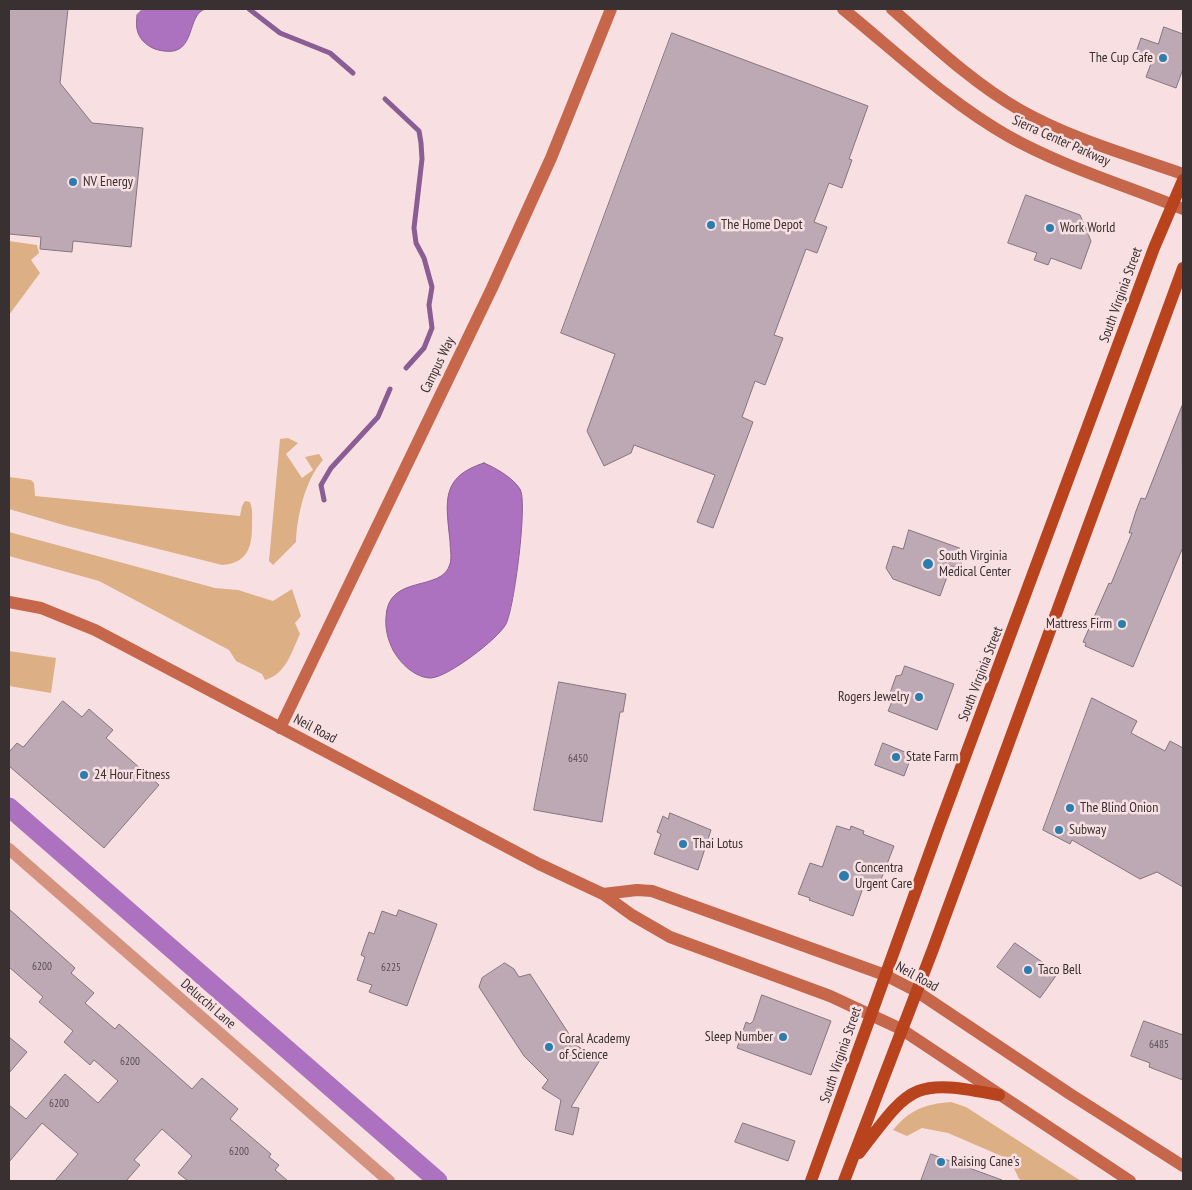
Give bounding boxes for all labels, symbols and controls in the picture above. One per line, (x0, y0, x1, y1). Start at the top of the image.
place label: The Cup Cafe (1089, 50, 1153, 66)
marker: The Cup Cafe (1157, 52, 1169, 64)
street label: Sierra Center Parkway (1010, 112, 1112, 170)
place label: NV Energy (83, 174, 133, 190)
marker: NV Energy (67, 176, 79, 188)
place label: The Home Depot (721, 217, 803, 233)
marker: The Home Depot (705, 219, 717, 231)
place label: Work World (1060, 220, 1115, 236)
marker: Work World (1044, 222, 1056, 234)
street label: South Virginia Street (1096, 245, 1146, 345)
street label: Campus Way (417, 334, 459, 396)
place label: South Virginia Medical Center (939, 548, 1011, 580)
marker: South Virginia Medical Center (921, 557, 935, 571)
place label: Mattress Firm (1046, 616, 1112, 632)
marker: Mattress Firm (1116, 618, 1128, 630)
street label: South Virginia Street (955, 624, 1007, 724)
place label: Rogers Jewelry (838, 689, 909, 705)
marker: Rogers Jewelry (913, 691, 925, 703)
street label: Neil Road (291, 711, 339, 747)
place label: State Farm (906, 749, 958, 765)
marker: State Farm (890, 751, 902, 763)
house number: 6450 (568, 752, 588, 766)
place label: 24 Hour Fitness (94, 767, 170, 783)
marker: 24 Hour Fitness (78, 769, 90, 781)
place label: The Blind Onion (1080, 800, 1158, 816)
marker: The Blind Onion (1064, 802, 1076, 814)
place label: Subway (1069, 822, 1106, 838)
marker: Subway (1053, 824, 1065, 836)
place label: Thai Lotus (693, 836, 743, 852)
marker: Thai Lotus (677, 838, 689, 850)
place label: Concentra Urgent Care (855, 860, 912, 892)
marker: Concentra Urgent Care (837, 869, 851, 883)
street label: Neil Road (893, 958, 941, 996)
house number: 6200 (32, 960, 52, 974)
house number: 6225 (381, 961, 401, 975)
place label: Taco Bell (1038, 962, 1081, 978)
marker: Taco Bell (1022, 964, 1034, 976)
street label: Delucchi Lane (177, 976, 239, 1032)
street label: South Virginia Street (817, 1005, 865, 1105)
place label: Sleep Number (705, 1029, 773, 1045)
place label: Coral Academy of Science (559, 1031, 630, 1064)
marker: Sleep Number (777, 1031, 789, 1043)
house number: 6485 (1149, 1038, 1169, 1052)
marker: Coral Academy of Science (543, 1041, 555, 1053)
house number: 6200 (120, 1055, 140, 1069)
house number: 6200 (49, 1097, 69, 1111)
house number: 6200 (229, 1145, 249, 1159)
place label: Raising Cane's (951, 1154, 1019, 1170)
marker: Raising Cane's (935, 1156, 947, 1168)

